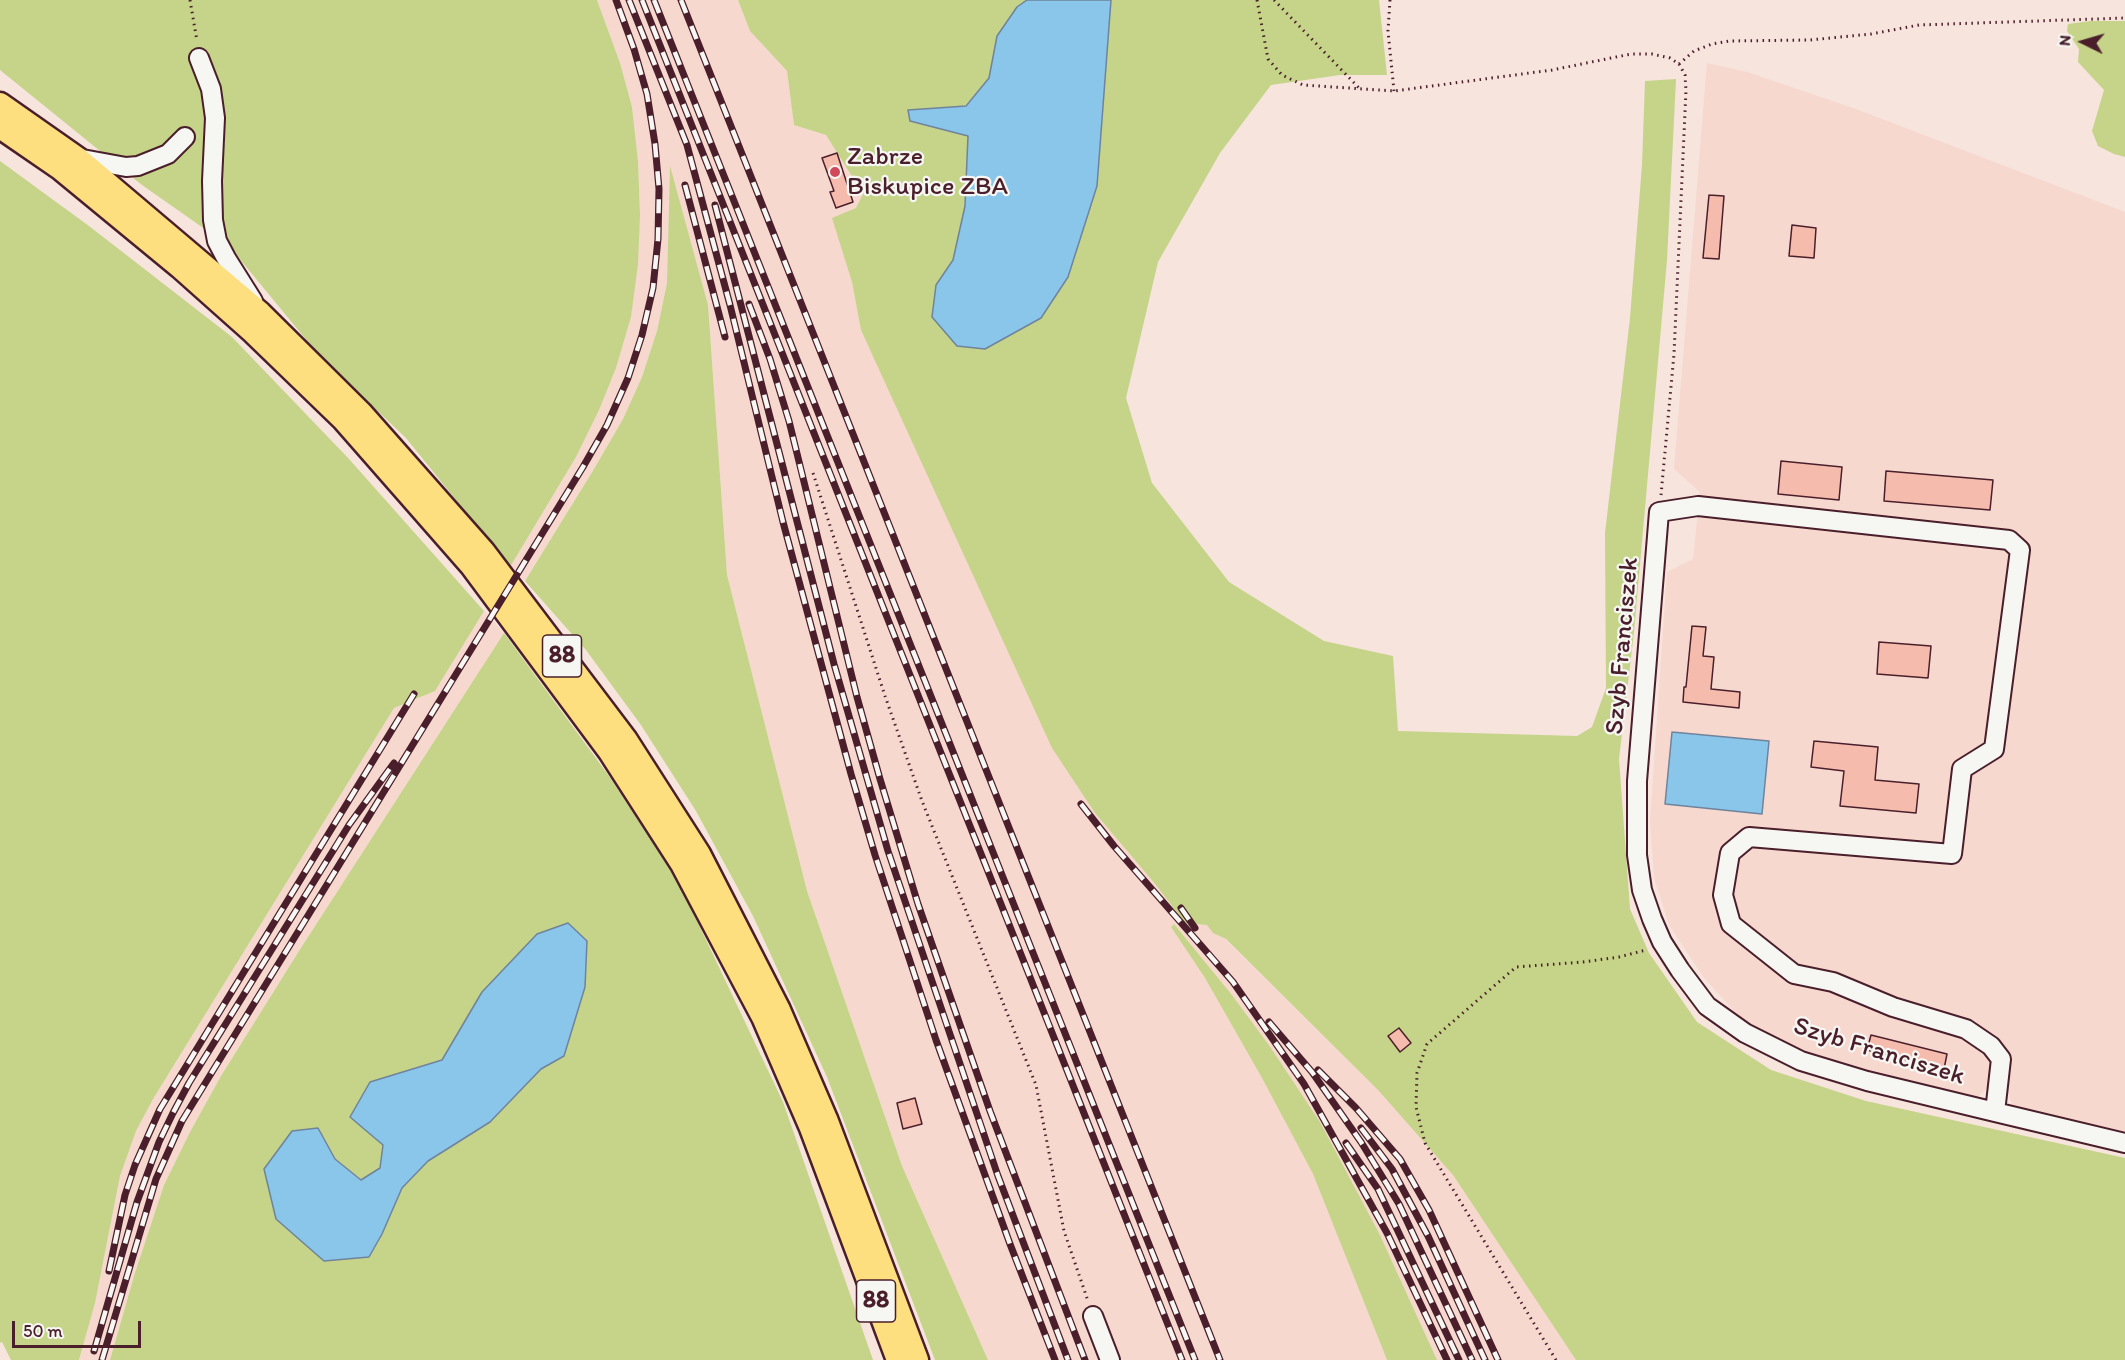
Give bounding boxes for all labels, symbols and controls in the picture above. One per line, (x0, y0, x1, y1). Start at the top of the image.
north arrow (2053, 12, 2113, 72)
text: N (2055, 34, 2075, 47)
place label: Zabrze Biskupice ZBA (847, 141, 1008, 202)
marker: Zabrze Biskupice ZBA (828, 165, 842, 179)
street label: Szyb Franciszek (1600, 556, 1646, 736)
road number: 88 (542, 635, 582, 677)
street label: Szyb Franciszek (1790, 1011, 1968, 1093)
road number: 88 (856, 1280, 896, 1322)
scale bar (15, 1309, 144, 1347)
text: 50 m (23, 1320, 63, 1342)

